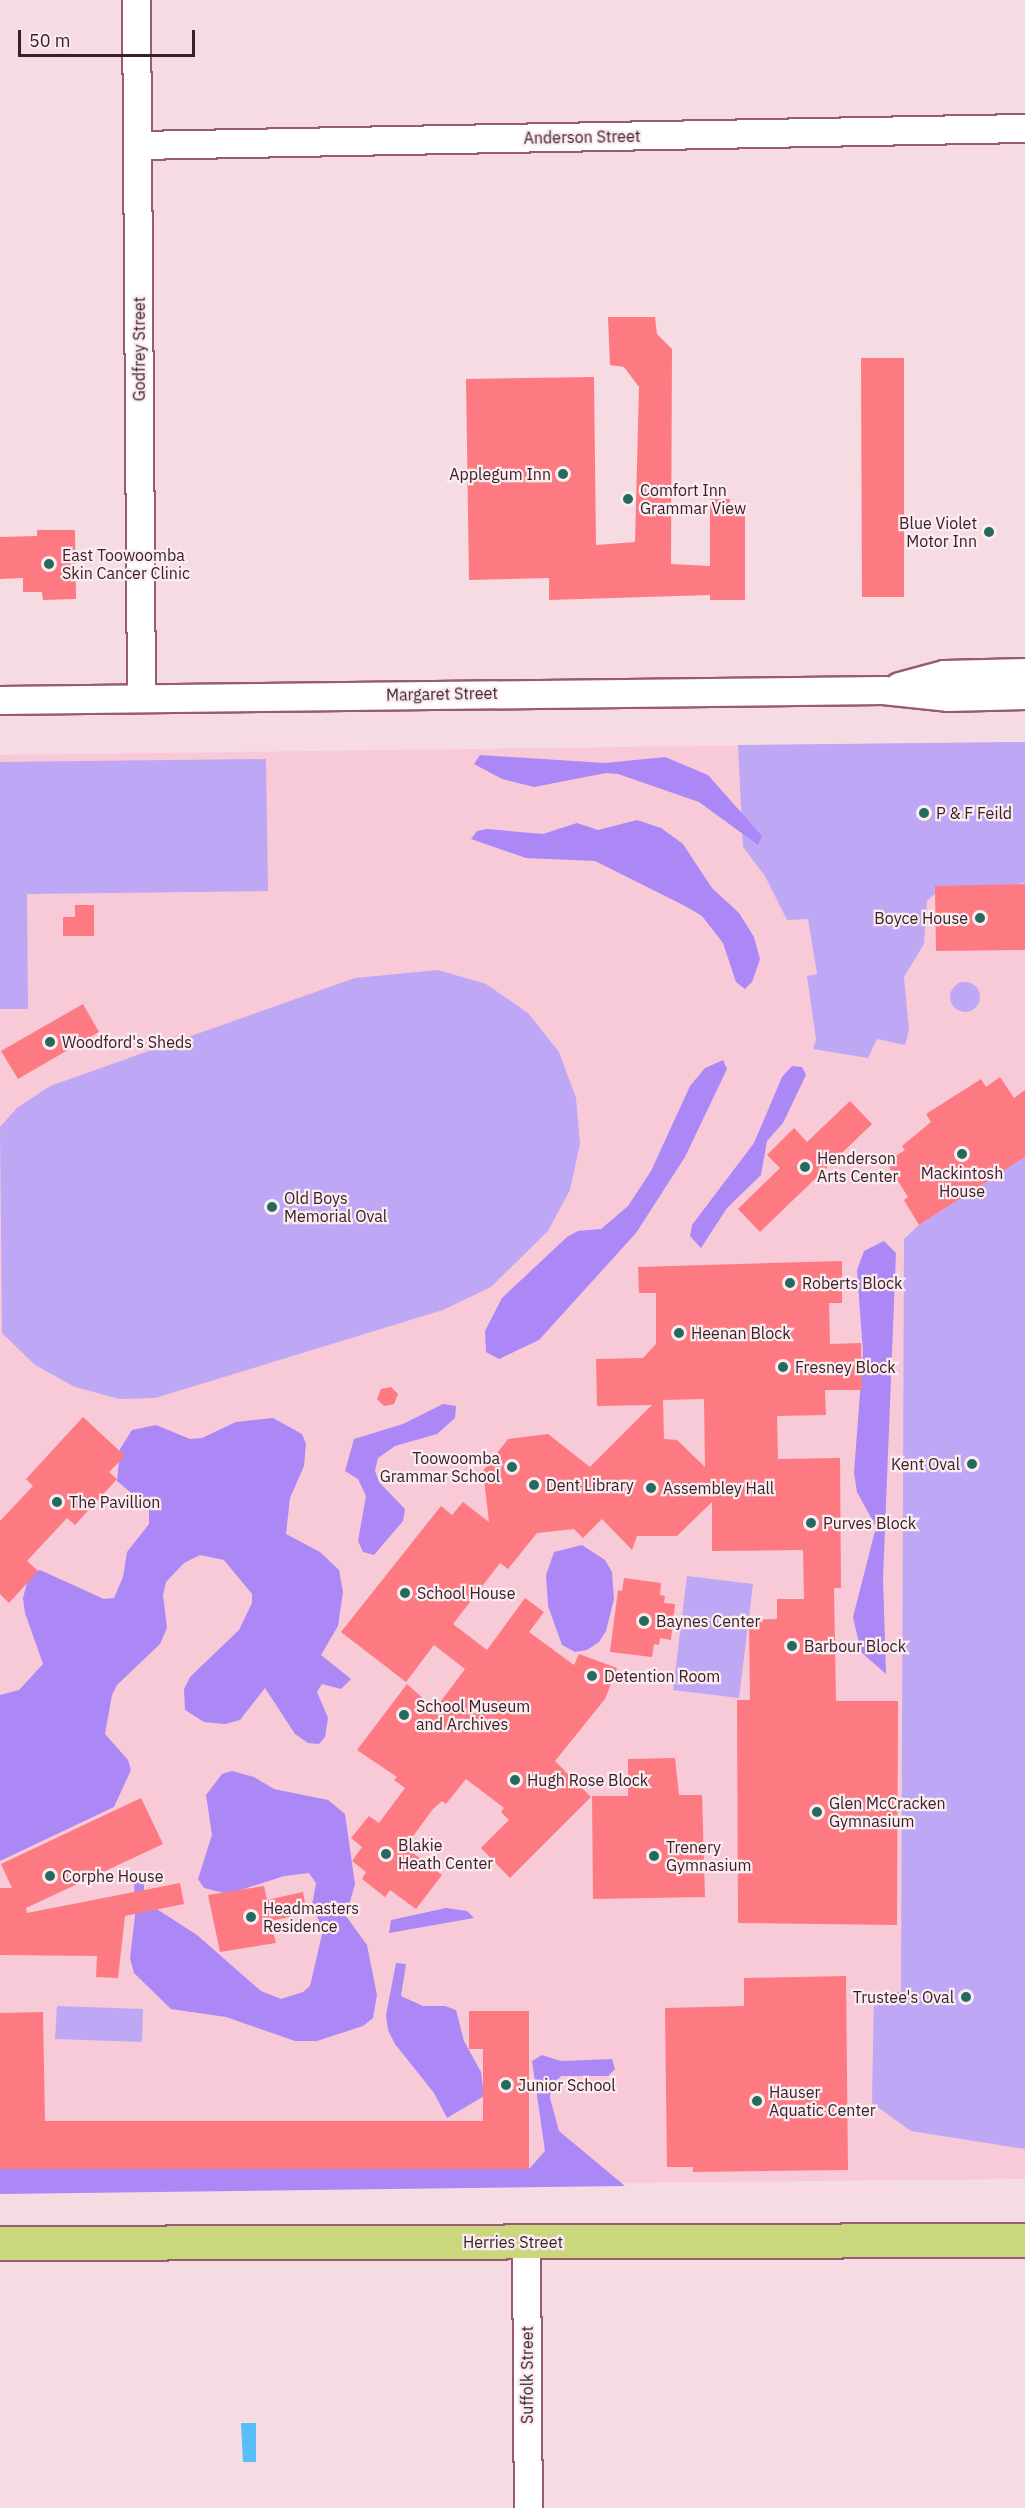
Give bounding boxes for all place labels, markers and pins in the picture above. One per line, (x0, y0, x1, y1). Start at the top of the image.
place label: Applegum Inn (449, 464, 551, 484)
marker: Applegum Inn (556, 467, 570, 481)
place label: Comfort Inn Grammar View (640, 480, 746, 518)
marker: Comfort Inn Grammar View (621, 492, 635, 506)
place label: Blue Violet Motor Inn (899, 513, 977, 551)
marker: Blue Violet Motor Inn (982, 525, 996, 539)
place label: East Toowoomba Skin Cancer Clinic (62, 545, 190, 583)
marker: East Toowoomba Skin Cancer Clinic (40, 555, 58, 573)
place label: P & F Feild (936, 803, 1012, 823)
marker: P & F Feild (917, 806, 931, 820)
place label: Boyce House (874, 908, 968, 928)
marker: Boyce House (973, 911, 987, 925)
place label: Woodford's Sheds (62, 1032, 192, 1052)
marker: Woodford's Sheds (43, 1035, 57, 1049)
marker: Mackintosh House (955, 1147, 969, 1161)
place label: Henderson Arts Center (817, 1148, 898, 1186)
marker: Henderson Arts Center (798, 1160, 812, 1174)
place label: Mackintosh House (921, 1163, 1003, 1201)
place label: Old Boys Memorial Oval (284, 1188, 387, 1226)
marker: Old Boys Memorial Oval (265, 1200, 279, 1214)
place label: Roberts Block (802, 1273, 902, 1293)
marker: Roberts Block (783, 1276, 797, 1290)
place label: Heenan Block (691, 1323, 791, 1343)
marker: Heenan Block (672, 1326, 686, 1340)
place label: Fresney Block (795, 1357, 896, 1377)
marker: Fresney Block (776, 1360, 790, 1374)
place label: Toowoomba Grammar School (380, 1448, 500, 1486)
place label: Kent Oval (891, 1454, 960, 1474)
marker: Kent Oval (965, 1457, 979, 1471)
marker: Toowoomba Grammar School (505, 1460, 519, 1474)
place label: Dent Library (546, 1475, 634, 1495)
marker: Dent Library (527, 1478, 541, 1492)
place label: Assembley Hall (663, 1478, 774, 1498)
marker: Assembley Hall (644, 1481, 658, 1495)
place label: The Pavillion (69, 1492, 160, 1512)
marker: The Pavillion (50, 1495, 64, 1509)
place label: Purves Block (823, 1513, 916, 1533)
marker: Purves Block (804, 1516, 818, 1530)
place label: School House (417, 1583, 515, 1603)
marker: School House (398, 1586, 412, 1600)
place label: Baynes Center (656, 1611, 760, 1631)
marker: Baynes Center (637, 1614, 651, 1628)
place label: Barbour Block (804, 1636, 906, 1656)
marker: Barbour Block (785, 1639, 799, 1653)
place label: Detention Room (604, 1666, 720, 1686)
marker: Detention Room (585, 1669, 599, 1683)
place label: School Museum and Archives (416, 1696, 530, 1734)
marker: School Museum and Archives (397, 1708, 411, 1722)
place label: Hugh Rose Block (527, 1770, 648, 1790)
marker: Hugh Rose Block (508, 1773, 522, 1787)
place label: Glen McCracken Gymnasium (829, 1793, 946, 1831)
marker: Glen McCracken Gymnasium (810, 1805, 824, 1819)
place label: Blakie Heath Center (398, 1835, 493, 1873)
place label: Trenery Gymnasium (666, 1837, 752, 1875)
marker: Blakie Heath Center (379, 1847, 393, 1861)
marker: Trenery Gymnasium (647, 1849, 661, 1863)
place label: Corphe House (62, 1866, 164, 1886)
marker: Corphe House (43, 1869, 57, 1883)
place label: Headmasters Residence (263, 1898, 359, 1936)
marker: Headmasters Residence (244, 1910, 258, 1924)
place label: Trustee's Oval (853, 1987, 954, 2007)
marker: Trustee's Oval (959, 1990, 973, 2004)
place label: Junior School (518, 2075, 616, 2095)
marker: Junior School (499, 2078, 513, 2092)
place label: Hauser Aquatic Center (769, 2082, 876, 2120)
marker: Hauser Aquatic Center (750, 2094, 764, 2108)

